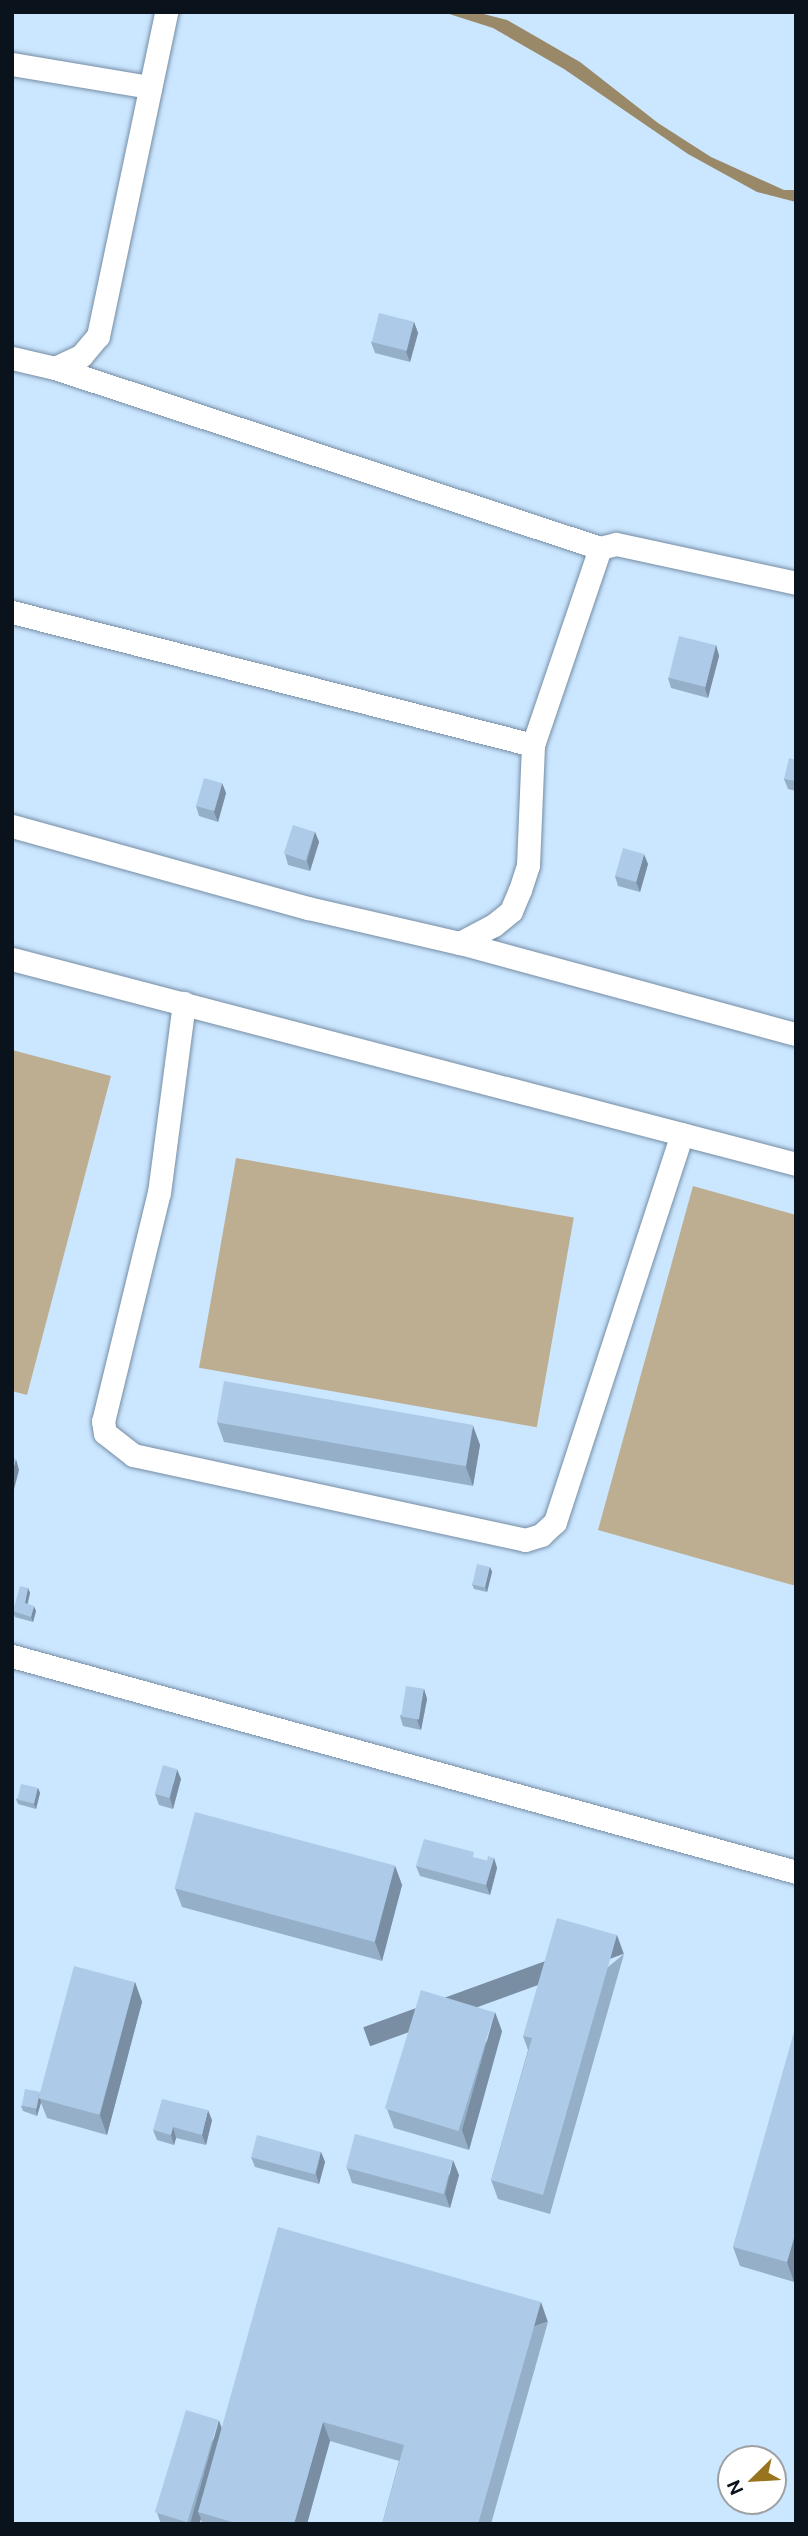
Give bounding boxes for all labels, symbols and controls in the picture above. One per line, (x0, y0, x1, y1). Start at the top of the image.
north arrow (717, 2445, 787, 2515)
text: N (722, 2477, 748, 2499)

